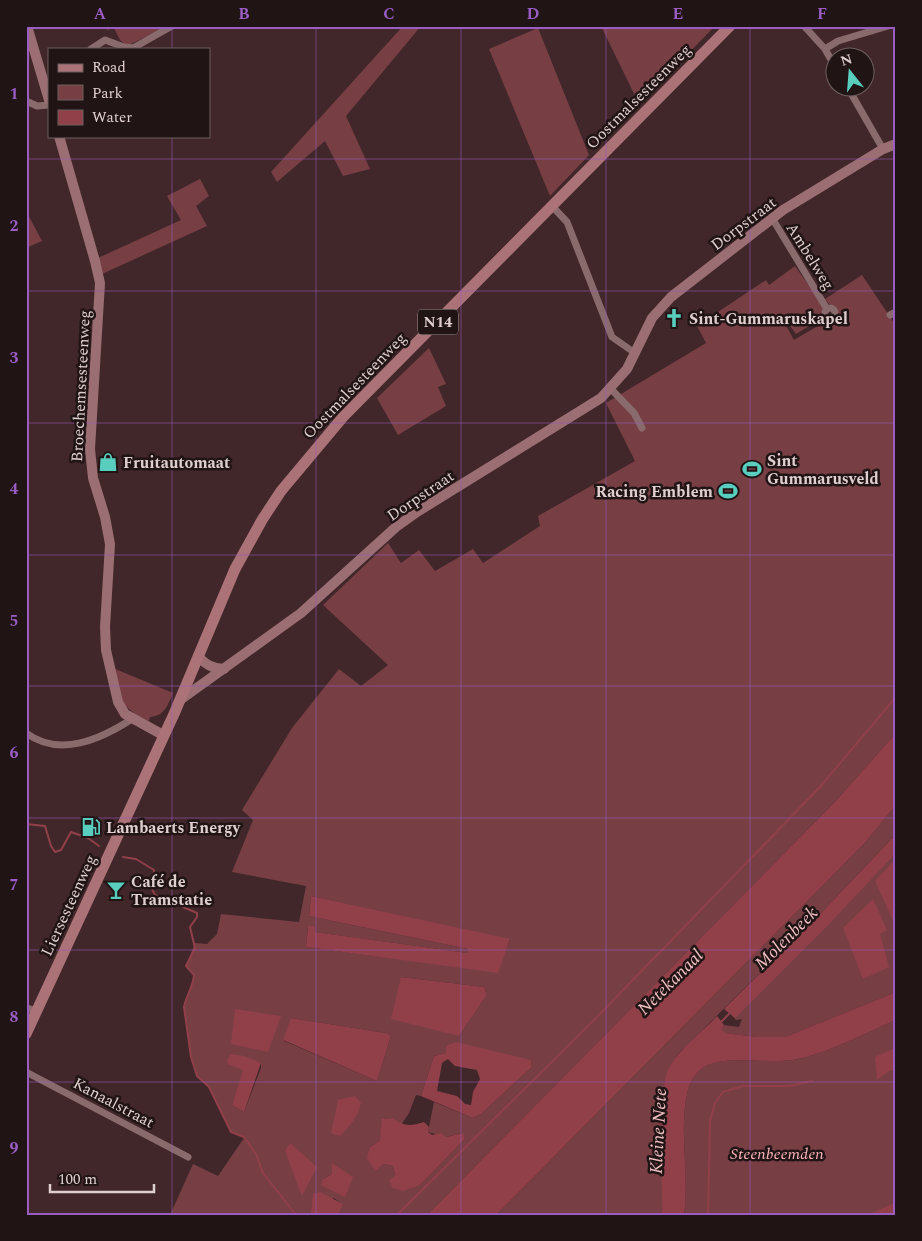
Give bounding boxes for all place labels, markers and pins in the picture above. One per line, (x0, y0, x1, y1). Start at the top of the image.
church icon: Sint-Gummaruskapel (663, 307, 685, 329)
place label: Sint-Gummaruskapel (689, 307, 848, 331)
place label: Sint Gummarusveld (767, 449, 879, 491)
shop icon: Fruitautomaat (97, 451, 119, 473)
place label: Fruitautomaat (123, 451, 230, 475)
sports icon: Sint Gummarusveld (741, 458, 763, 480)
place label: Racing Emblem (595, 480, 714, 504)
sports icon: Racing Emblem (717, 480, 739, 502)
fuel station icon: Lambaerts Energy (80, 816, 102, 838)
place label: Lambaerts Energy (106, 816, 242, 840)
place label: Café de Tramstatie (131, 870, 212, 912)
bar icon: Café de Tramstatie (105, 879, 127, 901)

